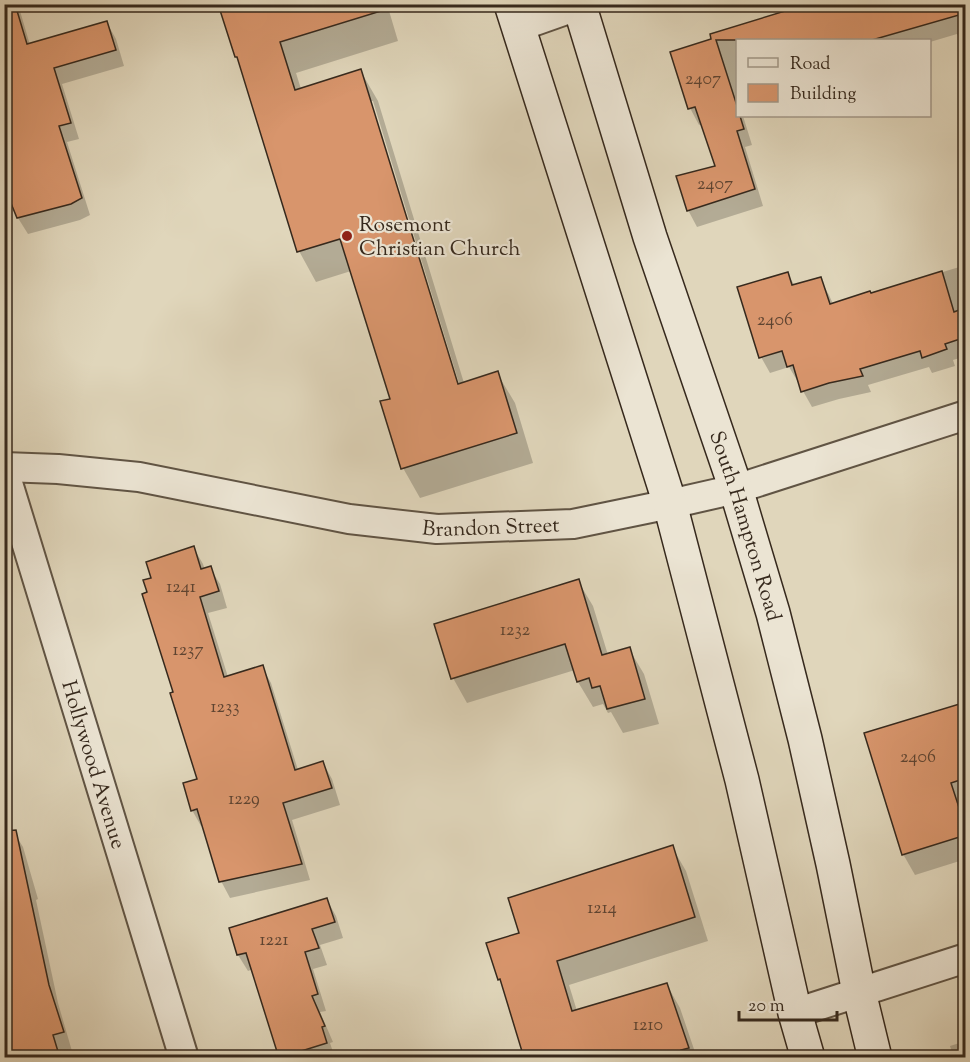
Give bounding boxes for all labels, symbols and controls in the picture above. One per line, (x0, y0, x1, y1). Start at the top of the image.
legend (736, 39, 931, 117)
text: Road (790, 52, 830, 78)
house number: 2407 (685, 67, 721, 93)
text: Building (790, 82, 856, 108)
house number: 2407 (697, 172, 733, 198)
place label: Rosemont Christian Church (359, 211, 521, 265)
marker: Rosemont Christian Church (340, 229, 354, 243)
house number: 2406 (757, 308, 793, 334)
street label: South Hampton Road (700, 427, 788, 625)
street label: Brandon Street (420, 512, 560, 546)
house number: 1241 (166, 575, 196, 601)
house number: 1232 (500, 618, 531, 644)
house number: 1237 (173, 638, 203, 664)
street label: Hollywood Avenue (52, 677, 132, 853)
house number: 1233 (210, 695, 240, 721)
house number: 2406 (900, 745, 936, 771)
house number: 1229 (228, 787, 260, 813)
house number: 1214 (587, 896, 617, 922)
house number: 1221 (259, 928, 289, 954)
scale bar (739, 984, 836, 1022)
text: 20 m (748, 994, 785, 1020)
house number: 1210 (633, 1013, 663, 1039)

